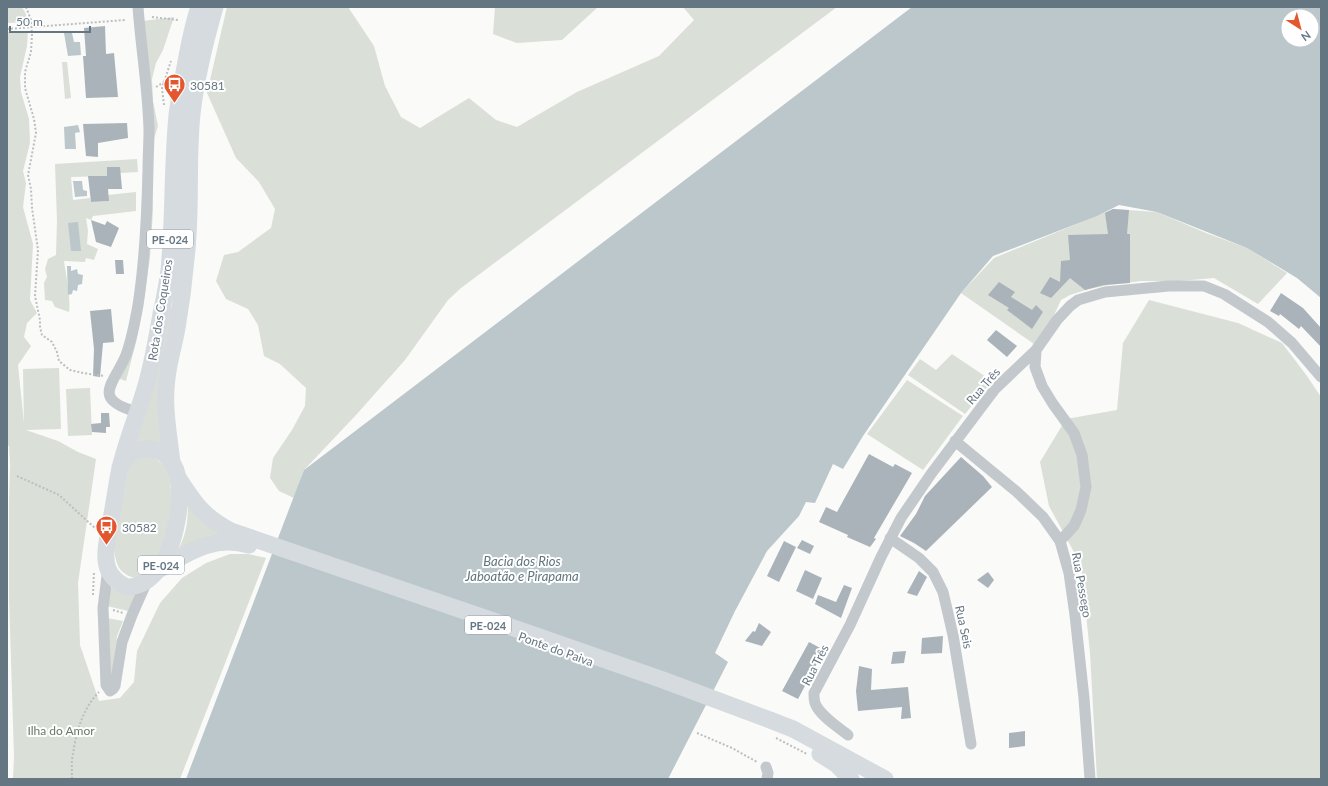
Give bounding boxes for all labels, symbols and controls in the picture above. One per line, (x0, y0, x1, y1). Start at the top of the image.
scale bar (10, 8, 90, 34)
north arrow (1280, 8, 1320, 48)
text: 50 m (16, 14, 43, 29)
text: N (1299, 29, 1313, 44)
bus stop icon: 30581 (161, 72, 187, 105)
place label: 30581 (190, 78, 225, 93)
road number: PE-024 (147, 230, 193, 248)
street label: Rota dos Coqueiros (145, 258, 175, 362)
street label: Rua Três (963, 364, 1003, 408)
bus stop icon: 30582 (94, 514, 120, 547)
place label: 30582 (122, 520, 157, 535)
street label: Rua Pessego (1069, 551, 1095, 619)
water label: Bacia dos Rios Jaboatão e Pirapama (464, 553, 579, 584)
road number: PE-024 (138, 556, 184, 574)
street label: Rua Seis (952, 604, 976, 650)
road number: PE-024 (465, 616, 511, 634)
street label: Ponte do Paiva (517, 629, 595, 669)
street label: Rua Três (798, 642, 832, 688)
park label: Ilha do Amor (27, 723, 95, 738)

